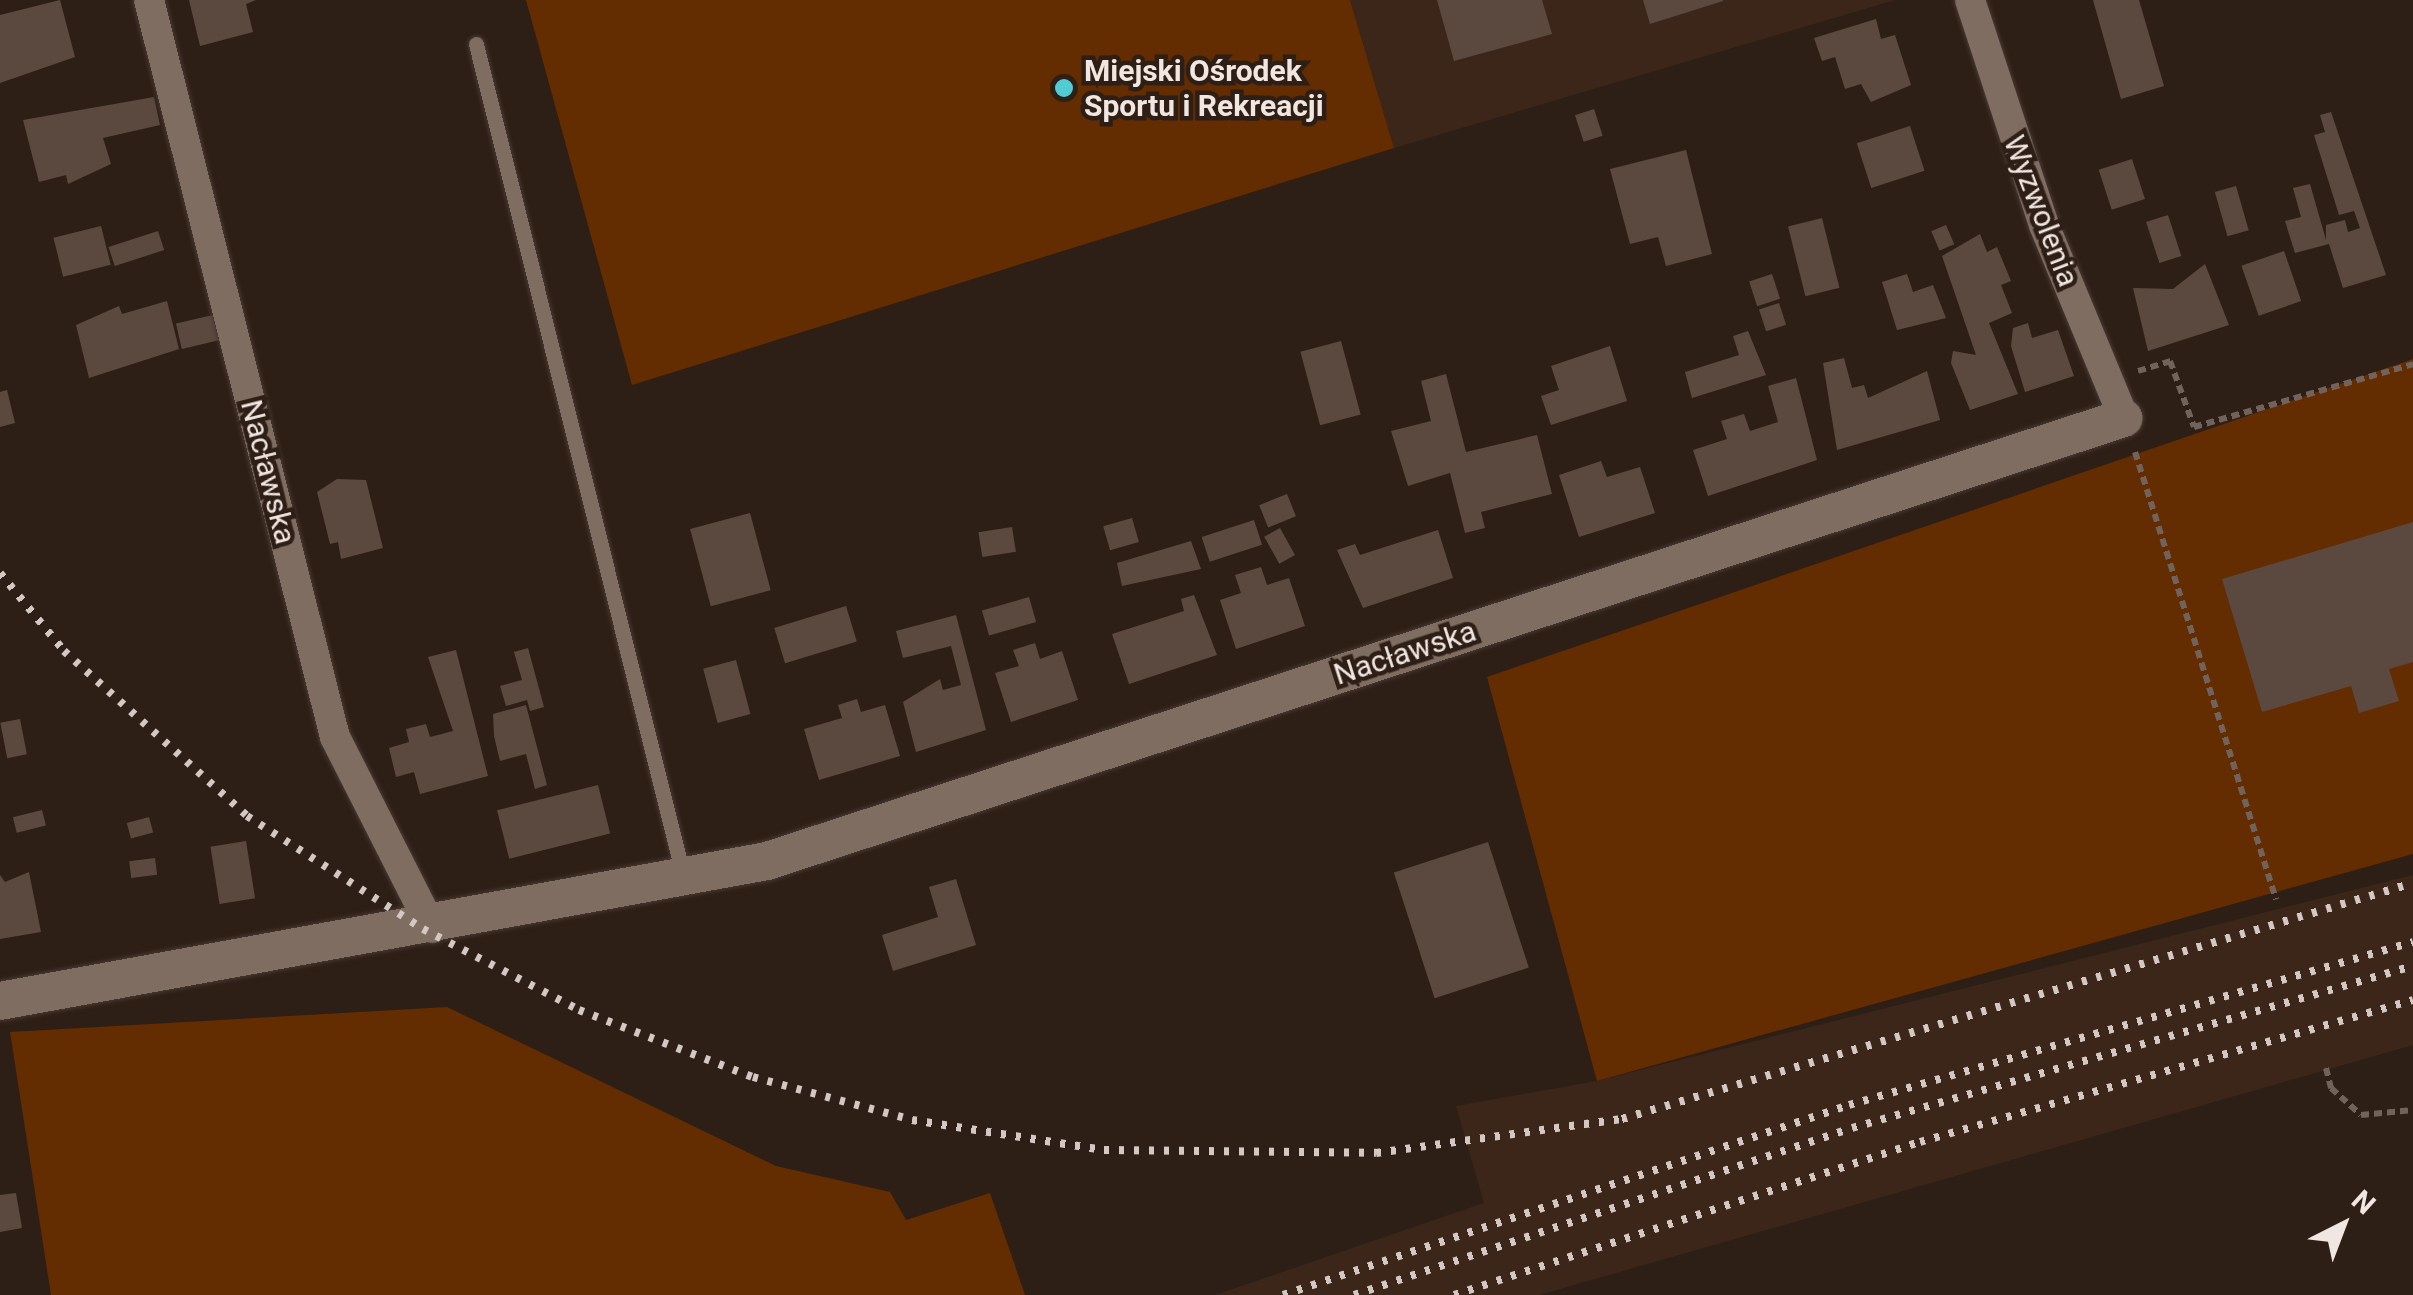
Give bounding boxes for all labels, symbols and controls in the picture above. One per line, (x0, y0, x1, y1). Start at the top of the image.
place label: Miejski Ośrodek Sportu i Rekreacji (1084, 53, 1324, 124)
marker: Miejski Ośrodek Sportu i Rekreacji (1053, 77, 1075, 99)
street label: Wyzwolenia (1996, 130, 2086, 292)
street label: Nacławska (233, 396, 303, 548)
street label: Nacławska (1329, 613, 1481, 693)
north arrow (2293, 1175, 2393, 1275)
text: N (2345, 1183, 2382, 1221)

